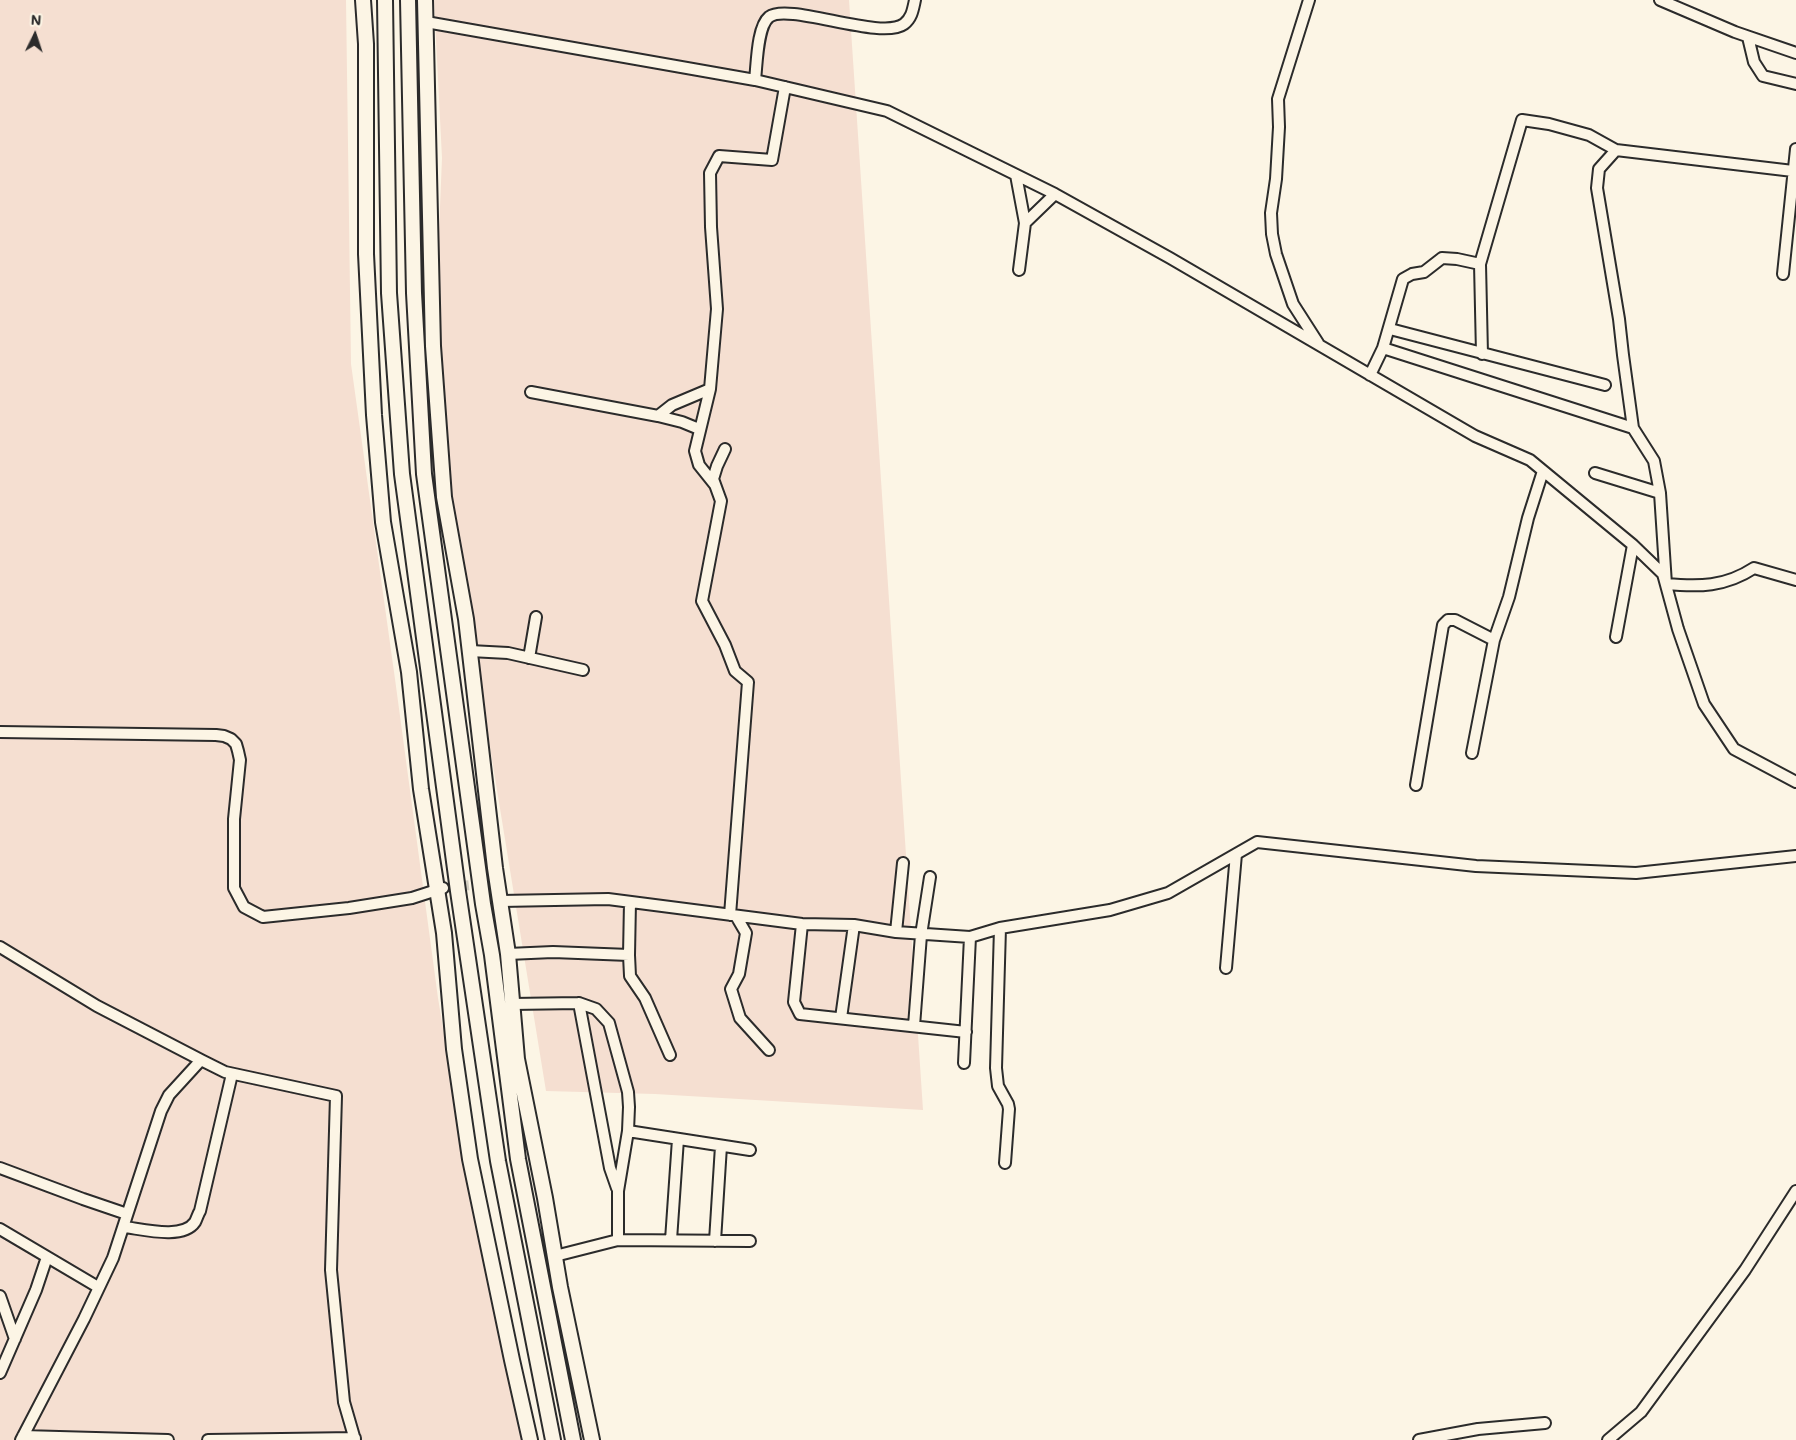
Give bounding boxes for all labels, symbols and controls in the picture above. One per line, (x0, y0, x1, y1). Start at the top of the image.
north arrow (10, 10, 60, 60)
text: N (30, 10, 42, 29)

